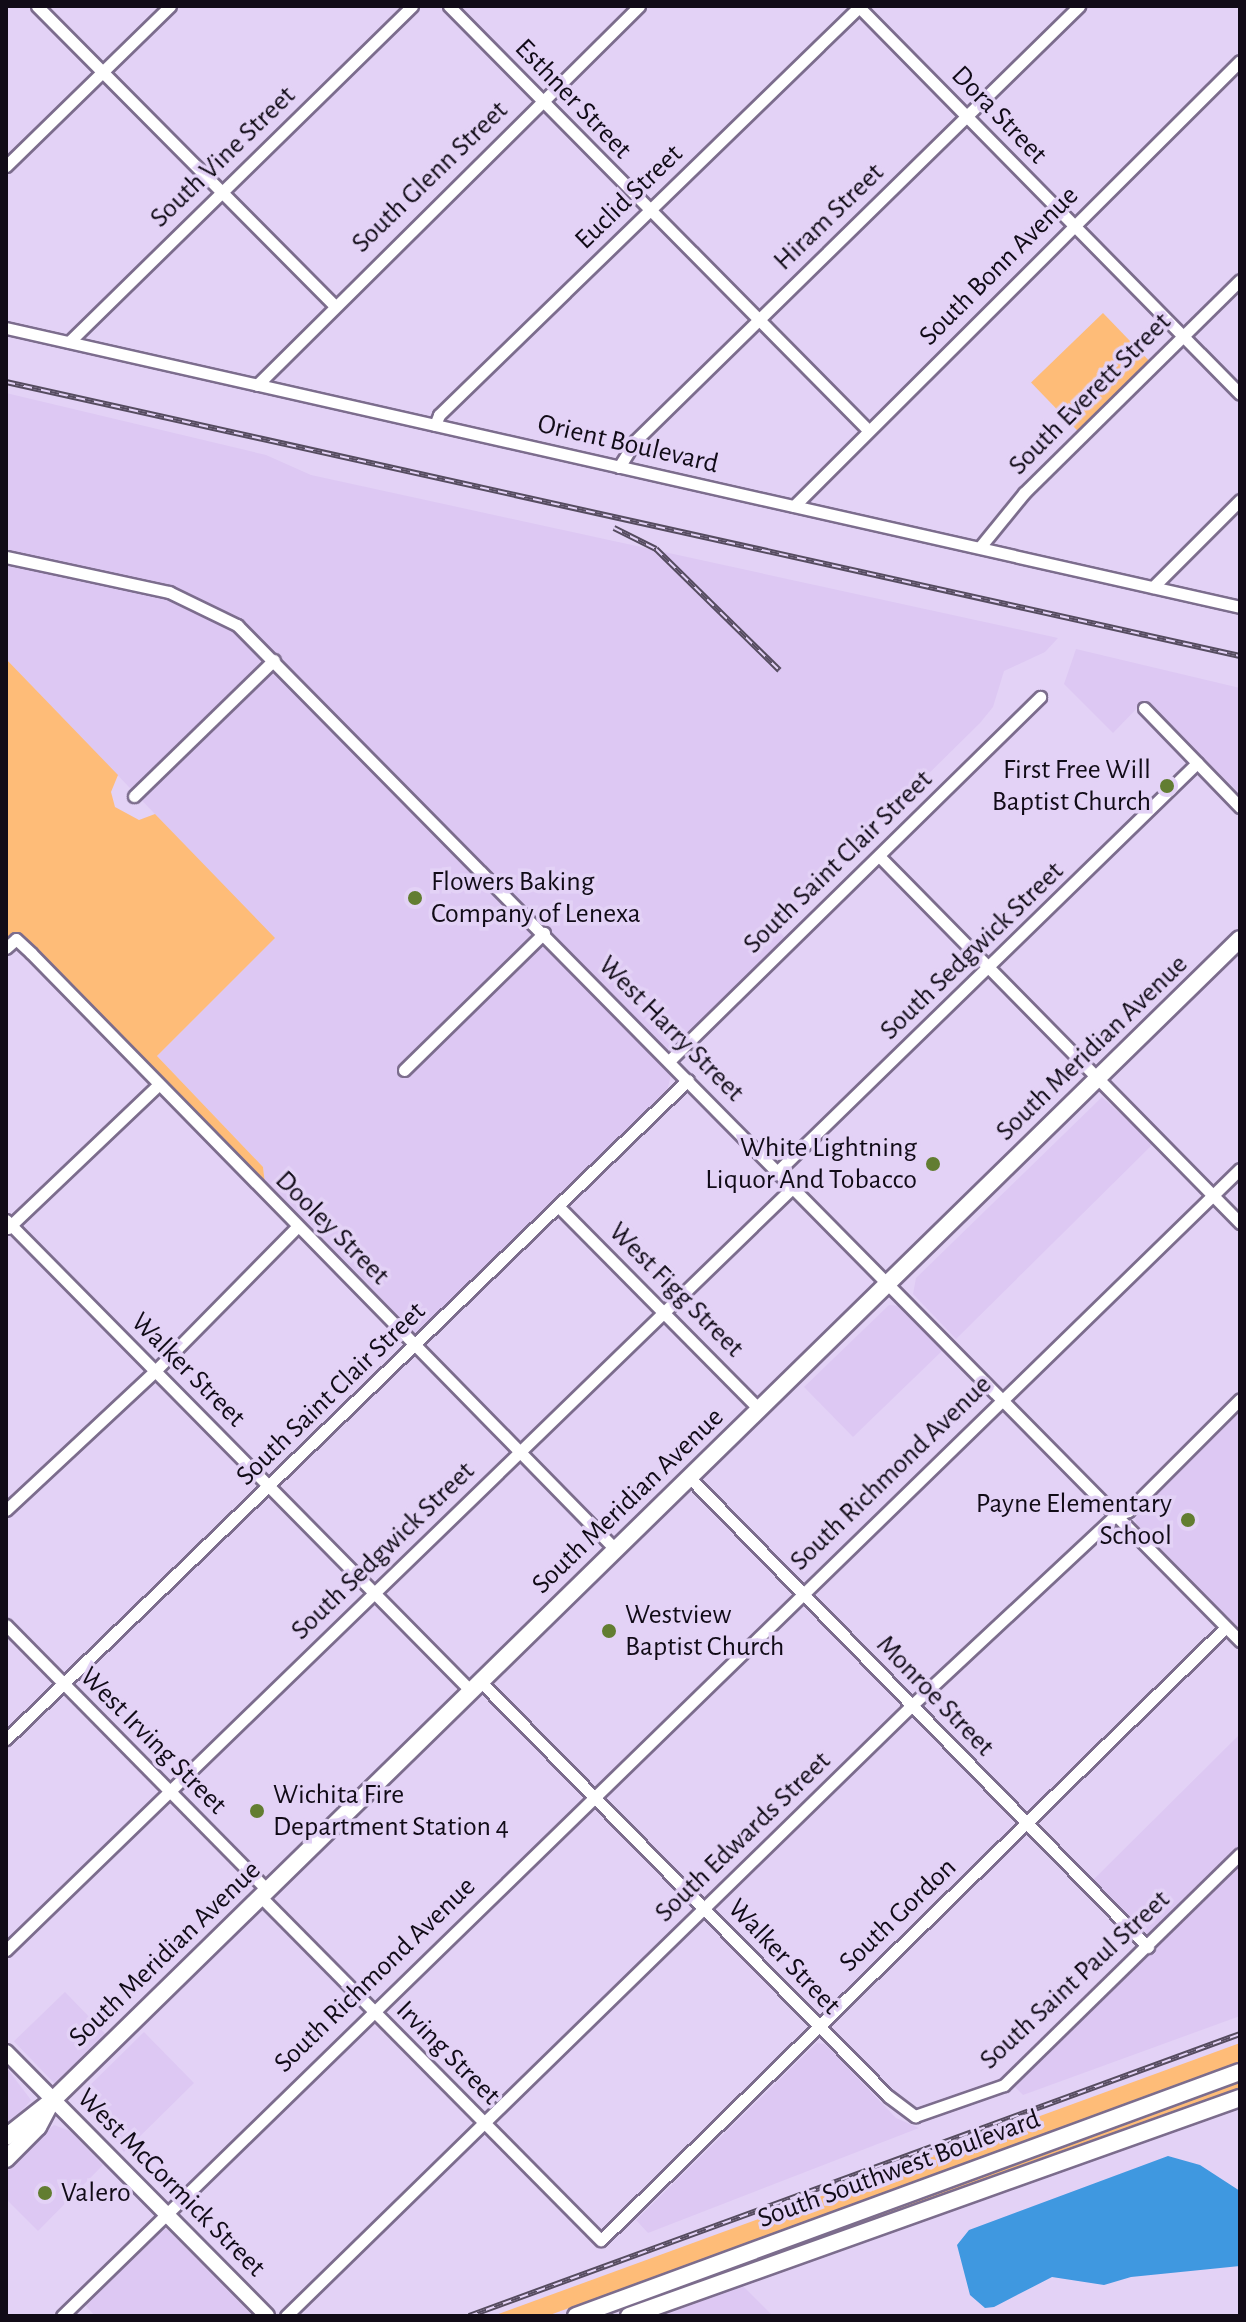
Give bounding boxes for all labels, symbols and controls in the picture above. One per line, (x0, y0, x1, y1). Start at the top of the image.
street label: Esthner Street (507, 32, 639, 166)
street label: Dora Street (944, 59, 1054, 171)
street label: South Vine Street (143, 79, 303, 235)
street label: South Glenn Street (345, 94, 515, 260)
street label: Euclid Street (568, 137, 690, 257)
street label: Hiram Street (767, 156, 891, 278)
street label: South Bonn Avenue (912, 179, 1086, 353)
street label: South Everett Street (1002, 306, 1178, 482)
street label: Orient Boulevard (534, 407, 722, 481)
place label: First Free Will Baptist Church (992, 753, 1151, 819)
street label: South Saint Clair Street (736, 763, 940, 961)
marker: First Free Will Baptist Church (1158, 777, 1176, 795)
street label: South Sedgwick Street (873, 855, 1071, 1047)
place label: Flowers Baking Company of Lenexa (431, 865, 641, 931)
marker: Flowers Baking Company of Lenexa (406, 889, 424, 907)
street label: South Meridian Avenue (989, 948, 1195, 1148)
street label: West Harry Street (591, 949, 751, 1109)
place label: White Lightning Liquor And Tobacco (705, 1131, 917, 1197)
marker: White Lightning Liquor And Tobacco (924, 1155, 942, 1173)
street label: Dooley Street (268, 1164, 396, 1292)
street label: West Figg Street (601, 1215, 751, 1365)
street label: South Saint Clair Street (229, 1295, 433, 1493)
street label: Walker Street (124, 1306, 252, 1434)
street label: South Richmond Avenue (783, 1368, 999, 1578)
street label: South Meridian Avenue (525, 1401, 731, 1601)
street label: South Sedgwick Street (284, 1455, 482, 1647)
place label: Payne Elementary School (976, 1487, 1172, 1553)
marker: Payne Elementary School (1179, 1511, 1197, 1529)
place label: Westview Baptist Church (625, 1598, 784, 1664)
marker: Westview Baptist Church (600, 1622, 618, 1640)
street label: Monroe Street (869, 1628, 1001, 1764)
street label: West Irving Street (72, 1660, 234, 1822)
street label: South Edwards Street (648, 1744, 838, 1930)
place label: Wichita Fire Department Station 4 (273, 1778, 509, 1844)
marker: Wichita Fire Department Station 4 (248, 1802, 266, 1820)
street label: South Gordon (832, 1851, 964, 1979)
street label: South Meridian Avenue (62, 1854, 268, 2054)
street label: South Richmond Avenue (267, 1870, 483, 2080)
street label: South Saint Paul Street (973, 1883, 1177, 2077)
street label: Walker Street (720, 1892, 848, 2022)
street label: Irving Street (389, 1994, 507, 2112)
street label: West McCormick Street (70, 2082, 272, 2284)
street label: South Southwest Boulevard (753, 2102, 1045, 2236)
place label: Valero (61, 2176, 131, 2210)
marker: Valero (36, 2184, 54, 2202)

